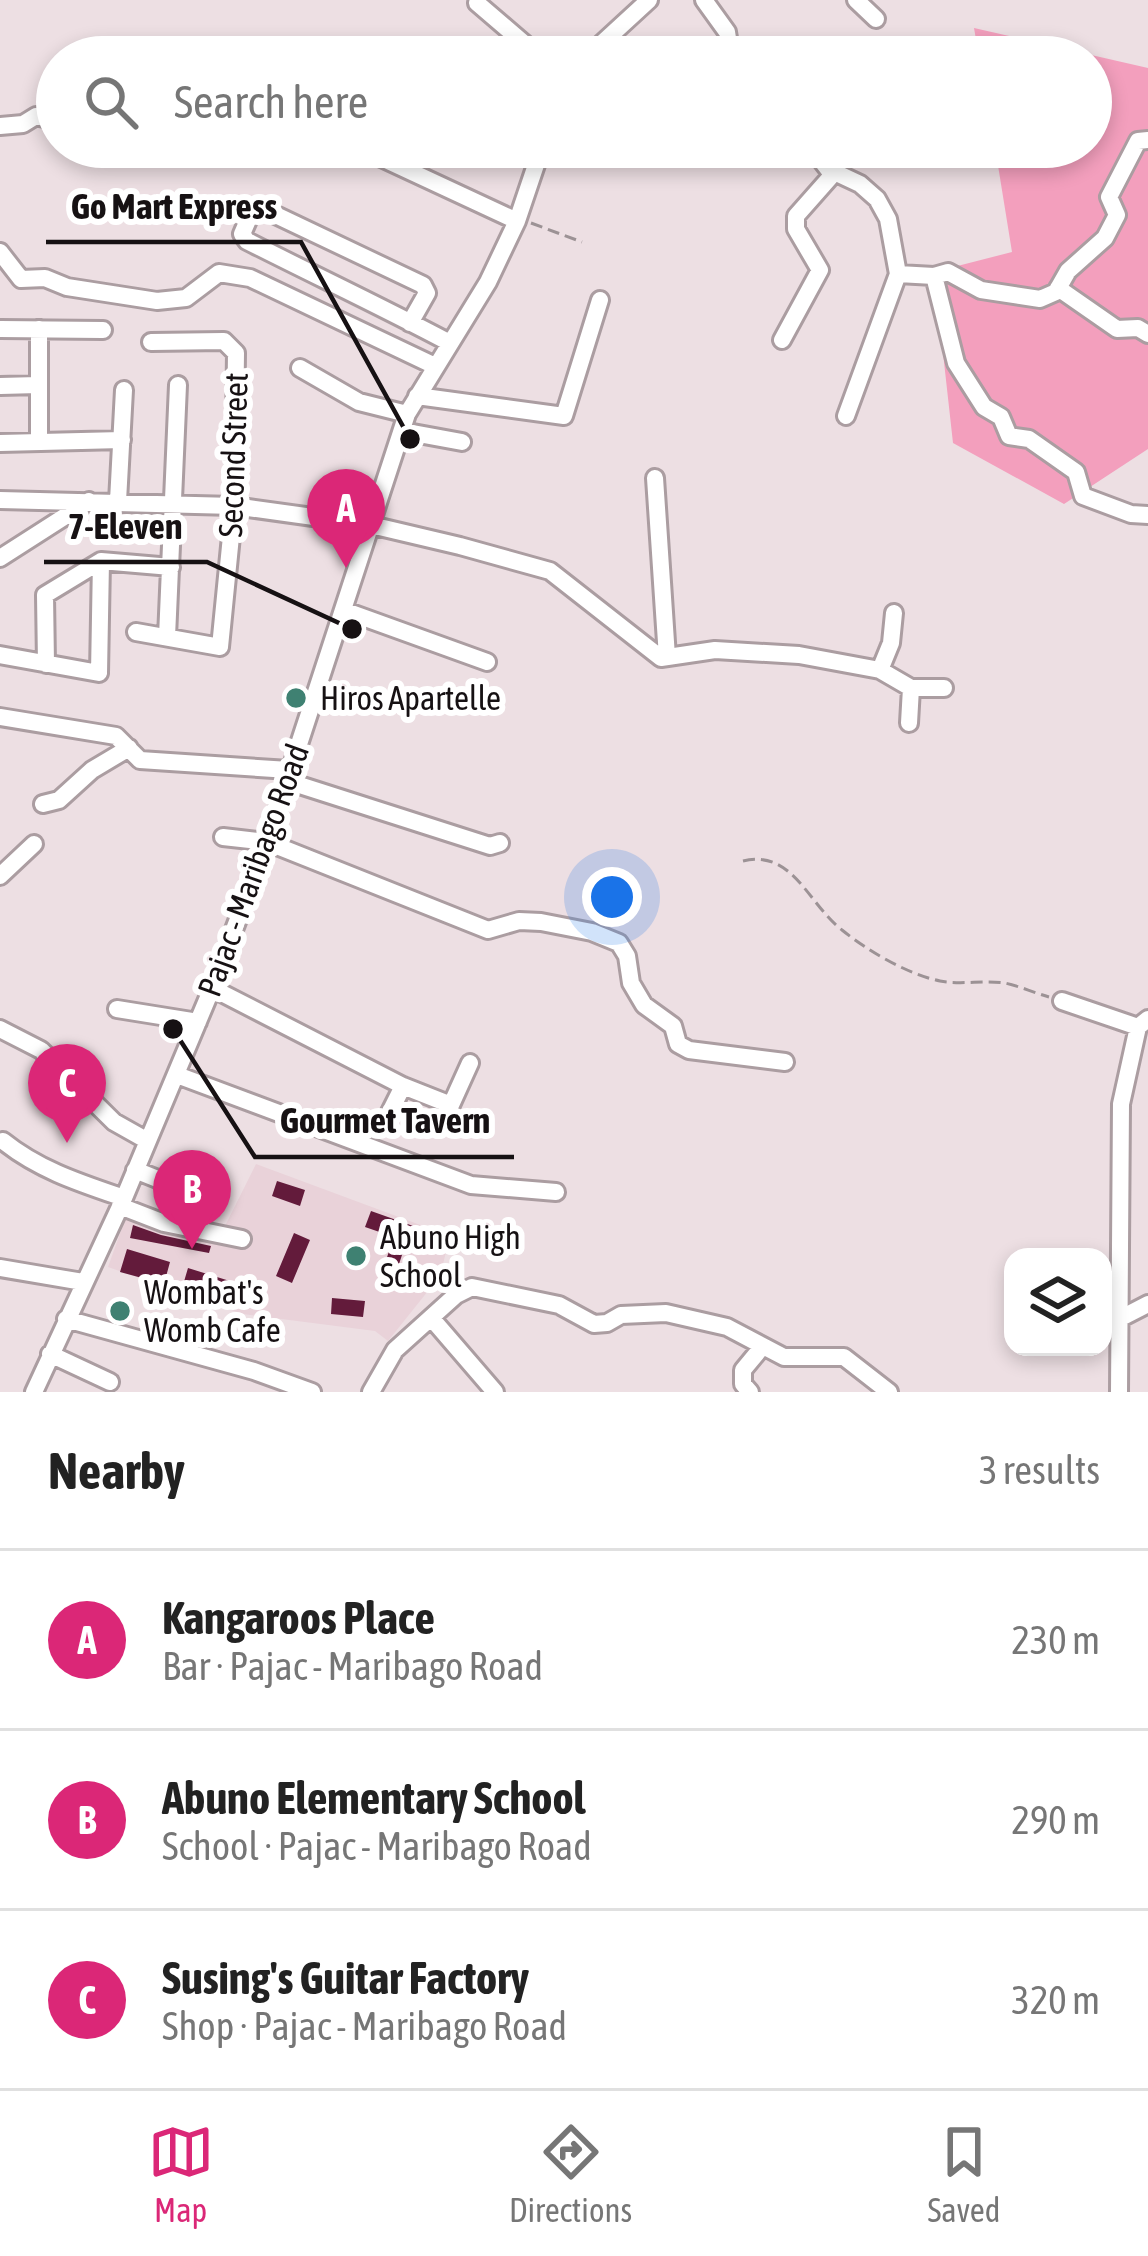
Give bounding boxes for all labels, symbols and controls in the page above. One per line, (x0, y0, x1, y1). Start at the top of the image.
search box (36, 36, 1112, 168)
icon: search (78, 69, 144, 135)
text: Search here (174, 76, 368, 128)
callout: Go Mart Express (46, 170, 301, 242)
text: Go Mart Express (71, 185, 278, 227)
street label: Second Street (211, 372, 255, 538)
pin: A (307, 469, 385, 568)
callout: 7-Eleven (44, 490, 207, 562)
text: 7-Eleven (68, 505, 182, 547)
place label: Hiros Apartelle (320, 679, 501, 717)
marker: Hiros Apartelle (283, 685, 309, 711)
street label: Pajac - Maribago Road (190, 739, 316, 1001)
your location (582, 867, 642, 927)
pin: C (28, 1044, 106, 1143)
callout: Gourmet Tavern (255, 1085, 514, 1157)
text: Gourmet Tavern (280, 1099, 490, 1141)
pin: B (153, 1150, 231, 1249)
place label: Abuno High School (380, 1218, 521, 1294)
marker: Abuno High School (343, 1243, 369, 1269)
map controls (1004, 1248, 1112, 1356)
button: layers (1004, 1248, 1112, 1356)
place label: Wombat's Womb Cafe (144, 1273, 281, 1349)
marker: Wombat's Womb Cafe (107, 1298, 133, 1324)
text: Nearby (48, 1441, 185, 1500)
text: 3 results (979, 1448, 1100, 1492)
text: Kangaroos Place (162, 1592, 435, 1644)
text: A (77, 1618, 97, 1662)
text: 230 m (1012, 1618, 1100, 1662)
text: Bar · Pajac - Maribago Road (162, 1644, 543, 1688)
text: Abuno Elementary School (162, 1772, 585, 1824)
text: B (78, 1798, 96, 1842)
text: 290 m (1012, 1798, 1100, 1842)
text: School · Pajac - Maribago Road (162, 1824, 592, 1868)
text: Susing's Guitar Factory (162, 1952, 529, 2004)
text: C (78, 1978, 96, 2022)
text: 320 m (1012, 1978, 1100, 2022)
text: Shop · Pajac - Maribago Road (162, 2004, 567, 2048)
tab: Map (148, 2119, 214, 2229)
tab: Directions (509, 2119, 632, 2229)
tab: Saved (927, 2119, 1000, 2229)

